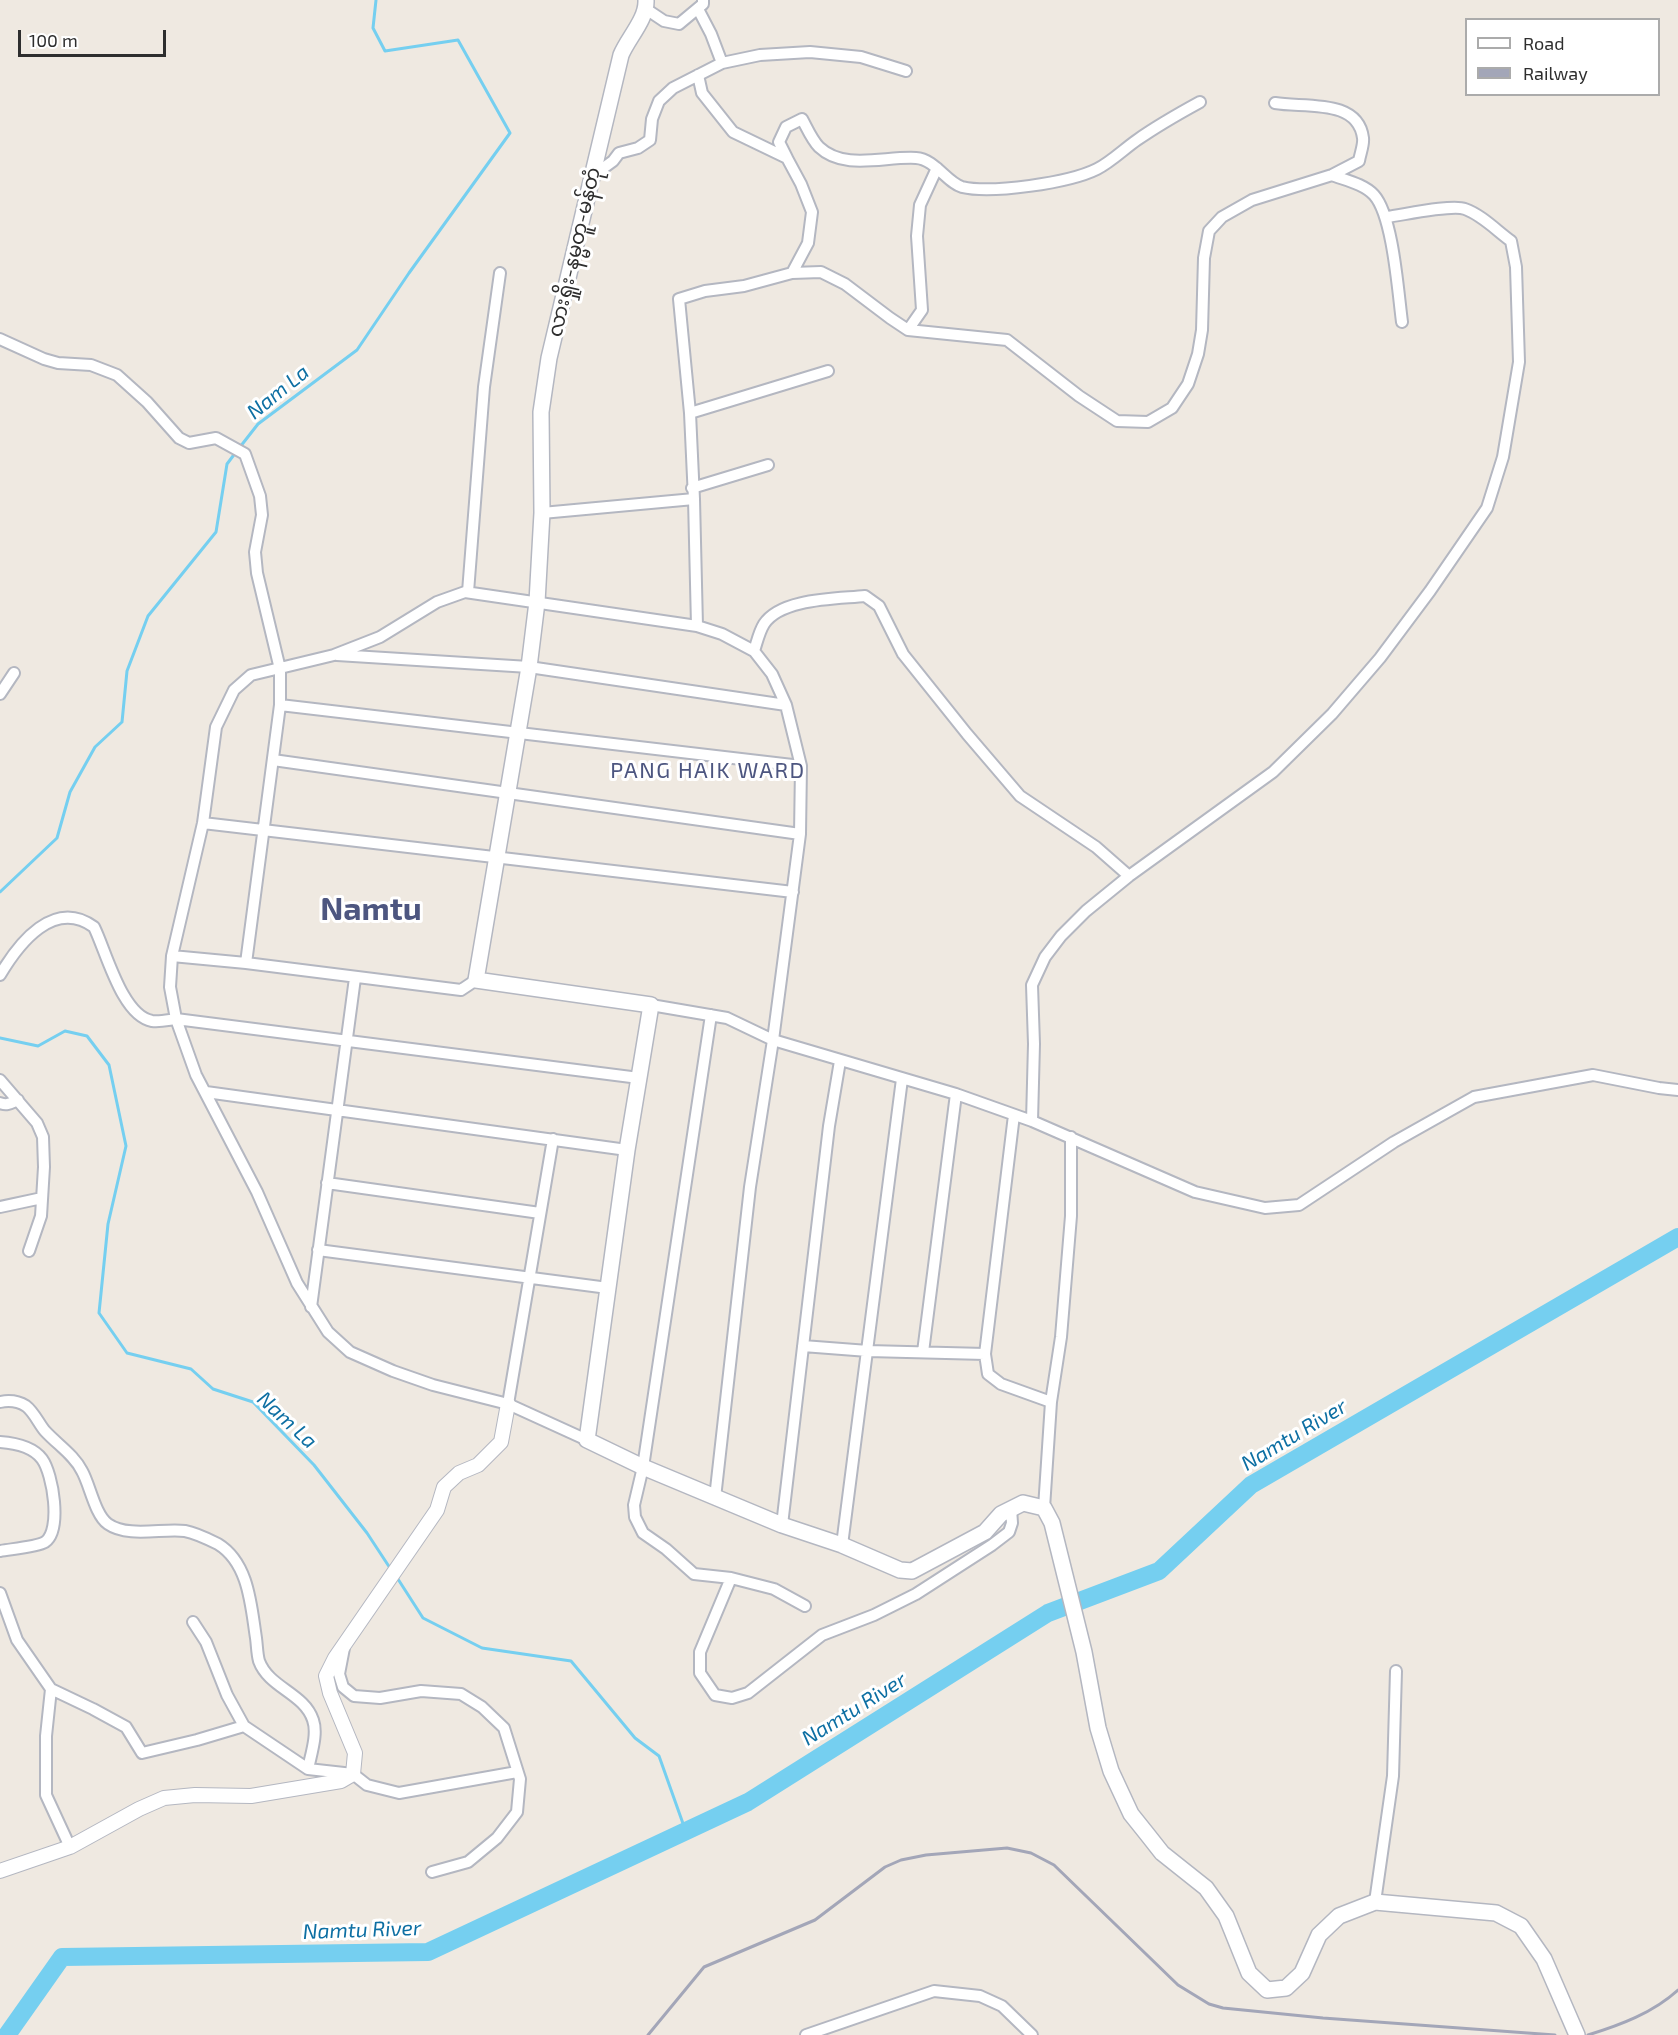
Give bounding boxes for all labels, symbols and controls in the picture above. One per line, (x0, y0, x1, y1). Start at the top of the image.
scale bar (21, 18, 170, 56)
legend (1465, 18, 1660, 96)
text: 100 m (29, 29, 78, 51)
text: Road (1523, 32, 1564, 54)
text: Railway (1523, 62, 1588, 84)
street label: လားရှိုး-နမ္မတူ-မန်တုံ (543, 165, 605, 339)
water label: Nam La (242, 359, 314, 425)
district label: PANG HAIK WARD (610, 758, 806, 784)
district label: Namtu (320, 890, 422, 928)
water label: Nam La (252, 1386, 322, 1454)
water label: Namtu River (1237, 1394, 1351, 1476)
water label: Namtu River (797, 1667, 911, 1751)
water label: Namtu River (302, 1915, 422, 1945)

